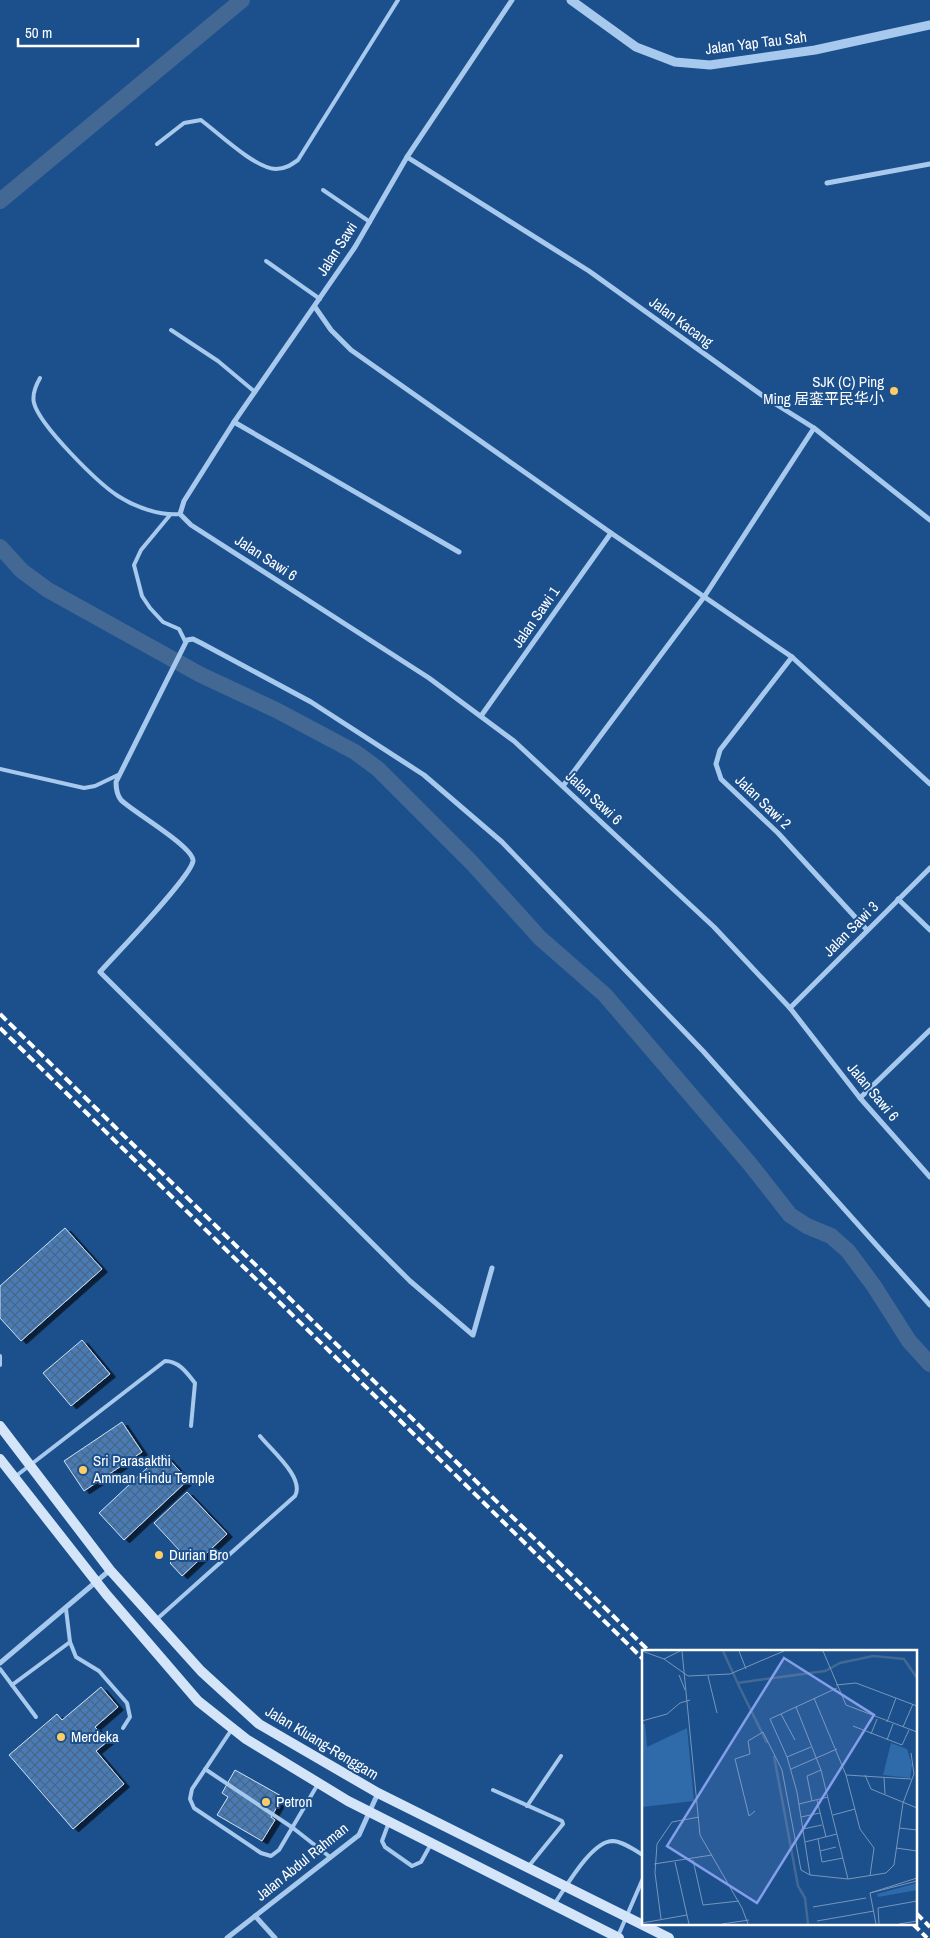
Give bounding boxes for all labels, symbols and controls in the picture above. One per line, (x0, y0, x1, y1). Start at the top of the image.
scale bar (18, 15, 138, 47)
text: 50 m (25, 22, 52, 43)
street label: Jalan Yap Tau Sah (704, 26, 808, 59)
street label: Jalan Sawi (311, 218, 362, 280)
street label: Jalan Kacang (645, 291, 718, 352)
place label: SJK (C) Ping Ming 居銮平民华小 (763, 371, 884, 409)
marker: SJK (C) Ping Ming 居銮平民华小 (888, 385, 900, 397)
street label: Jalan Sawi 6 (231, 530, 302, 586)
street label: Jalan Sawi 1 (507, 582, 564, 652)
street label: Jalan Sawi 6 (561, 766, 627, 829)
street label: Jalan Sawi 2 (731, 770, 796, 834)
street label: Jalan Sawi 3 (818, 896, 883, 961)
street label: Jalan Sawi 6 (843, 1058, 904, 1126)
place label: Sri Parasakthi Amman Hindu Temple (92, 1450, 215, 1488)
marker: Sri Parasakthi Amman Hindu Temple (77, 1464, 89, 1476)
place label: Durian Bro (169, 1544, 229, 1565)
marker: Durian Bro (153, 1549, 165, 1561)
inset map (642, 1650, 918, 1926)
street label: Jalan Kluang-Renggam (262, 1700, 383, 1785)
place label: Merdeka (71, 1726, 119, 1747)
marker: Merdeka (55, 1731, 67, 1743)
place label: Petron (276, 1791, 312, 1812)
marker: Petron (260, 1796, 272, 1808)
street label: Jalan Abdul Rahman (251, 1818, 352, 1905)

